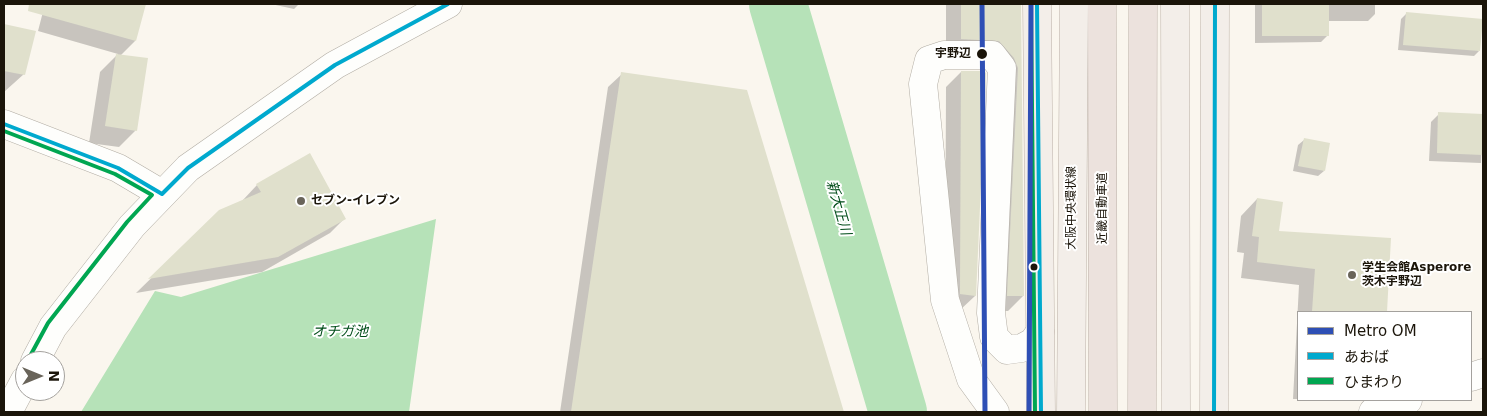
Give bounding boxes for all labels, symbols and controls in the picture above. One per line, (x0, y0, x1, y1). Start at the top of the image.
place label: 宇野辺 (935, 47, 971, 61)
marker: 宇野辺 (975, 47, 989, 61)
street label: 大阪中央環状線 (1065, 166, 1079, 250)
street label: 近畿自動車道 (1096, 172, 1110, 244)
water label: 新大正川 (822, 179, 854, 237)
place label: セブン-イレブン (311, 194, 400, 208)
marker: セブン-イレブン (295, 195, 307, 207)
place label: 学生会館Asperore 茨木宇野辺 (1362, 261, 1471, 289)
unlabelled marker (1029, 262, 1039, 272)
marker: 学生会館Asperore 茨木宇野辺 (1346, 269, 1358, 281)
legend (1297, 311, 1472, 401)
text: Metro OM (1344, 322, 1417, 340)
water label: オチガ池 (312, 324, 368, 340)
text: あおば (1344, 348, 1389, 366)
north arrow (15, 351, 65, 401)
text: N (46, 370, 62, 382)
text: ひまわり (1344, 373, 1404, 391)

